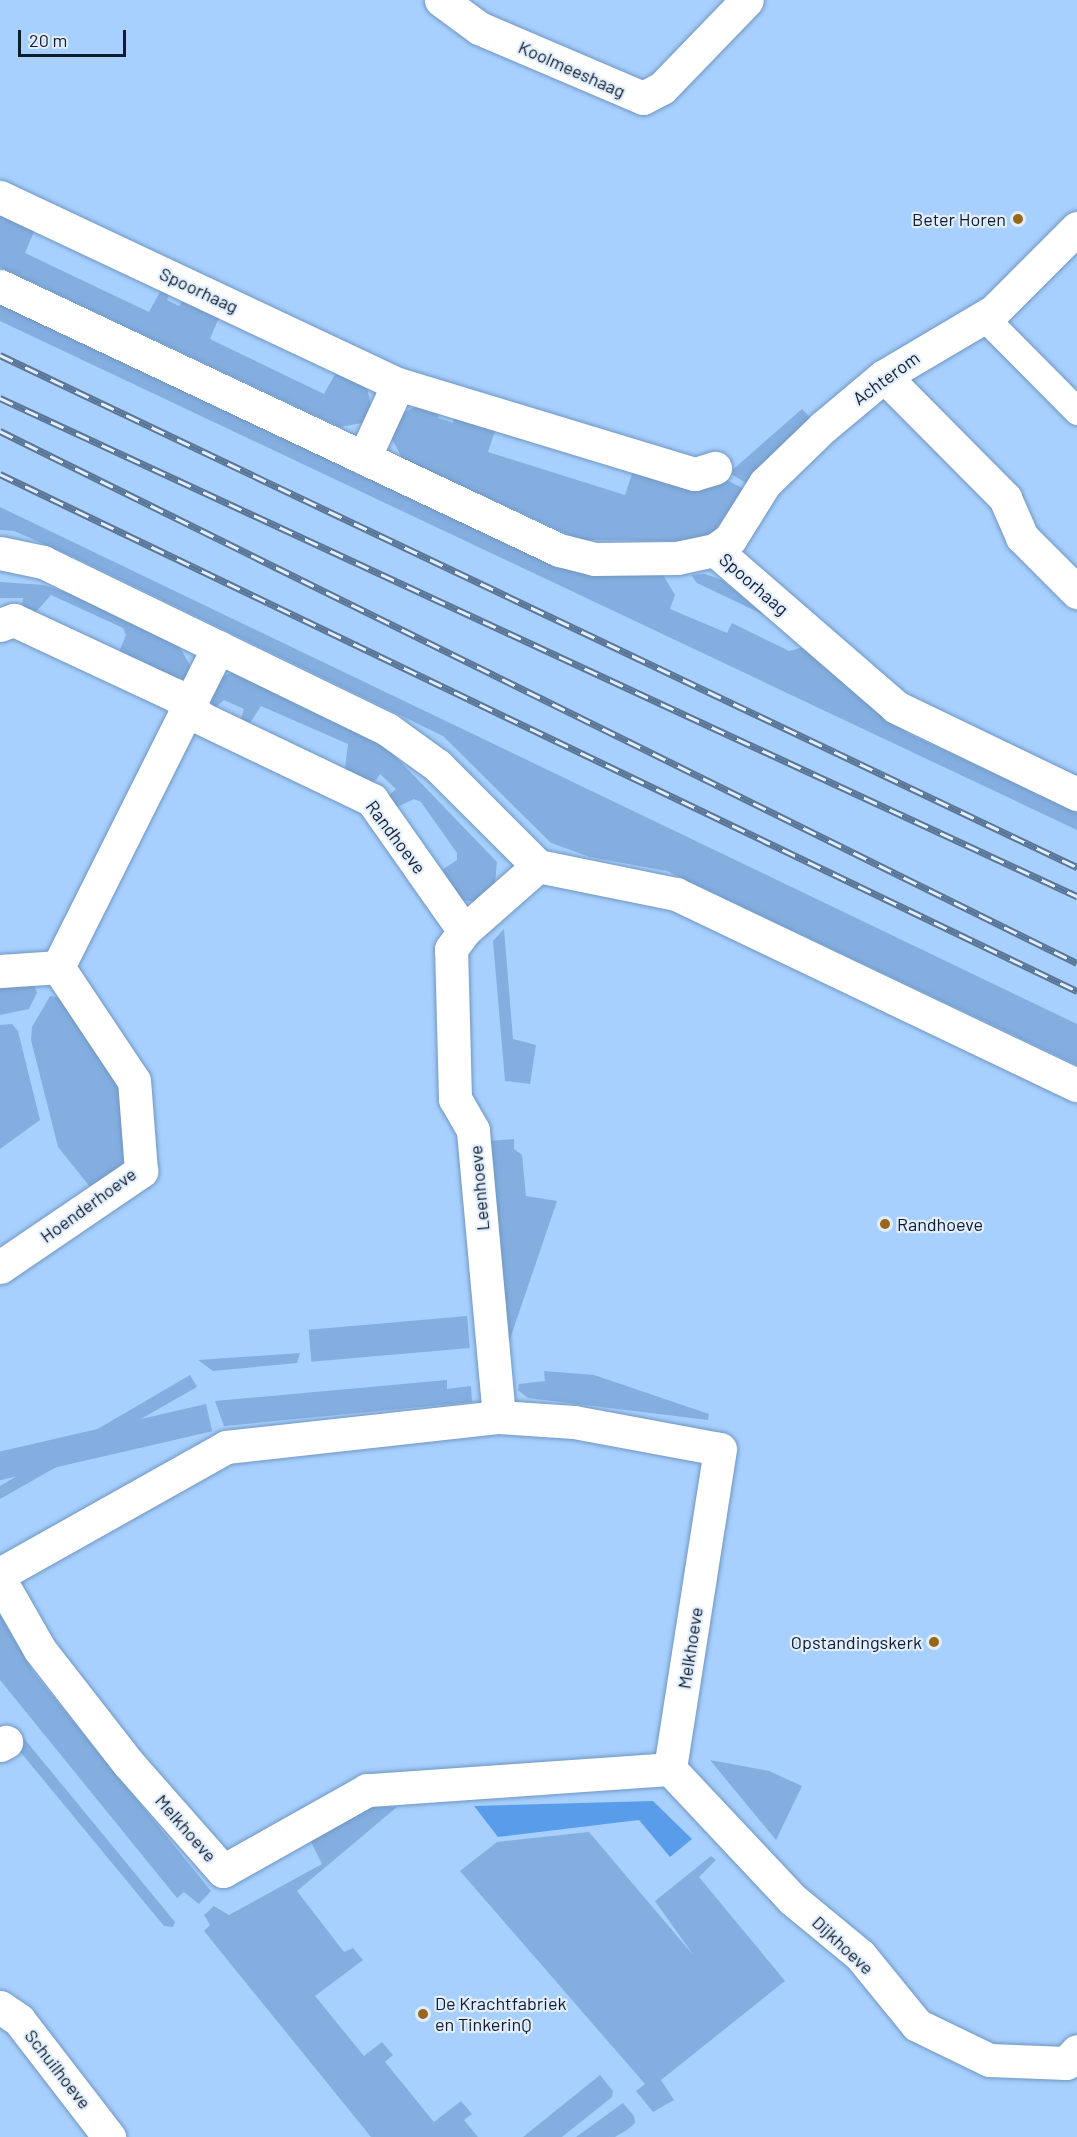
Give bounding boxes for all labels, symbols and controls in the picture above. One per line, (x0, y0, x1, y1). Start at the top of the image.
scale bar (21, 18, 129, 56)
text: 20 m (29, 29, 67, 51)
street label: Koolmeeshaag (515, 36, 629, 102)
place label: Beter Horen (912, 208, 1006, 230)
marker: Beter Horen (1011, 212, 1025, 226)
street label: Spoorhaag (156, 262, 242, 318)
street label: Achterom (849, 347, 923, 409)
street label: Spoorhaag (715, 548, 793, 620)
street label: Randhoeve (361, 796, 431, 878)
street label: Leenhoeve (465, 1144, 493, 1232)
street label: Hoenderhoeve (36, 1163, 140, 1247)
place label: Randhoeve (897, 1213, 983, 1235)
marker: Randhoeve (878, 1217, 892, 1231)
street label: Melkhoeve (673, 1606, 707, 1690)
place label: Opstandingskerk (791, 1631, 922, 1653)
marker: Opstandingskerk (927, 1635, 941, 1649)
street label: Melkhoeve (151, 1790, 221, 1866)
street label: Dijkhoeve (808, 1911, 878, 1979)
place label: De Krachtfabriek en TinkerinQ (435, 1993, 567, 2036)
marker: De Krachtfabriek en TinkerinQ (416, 2007, 430, 2021)
street label: Schuilhoeve (20, 2025, 96, 2113)

